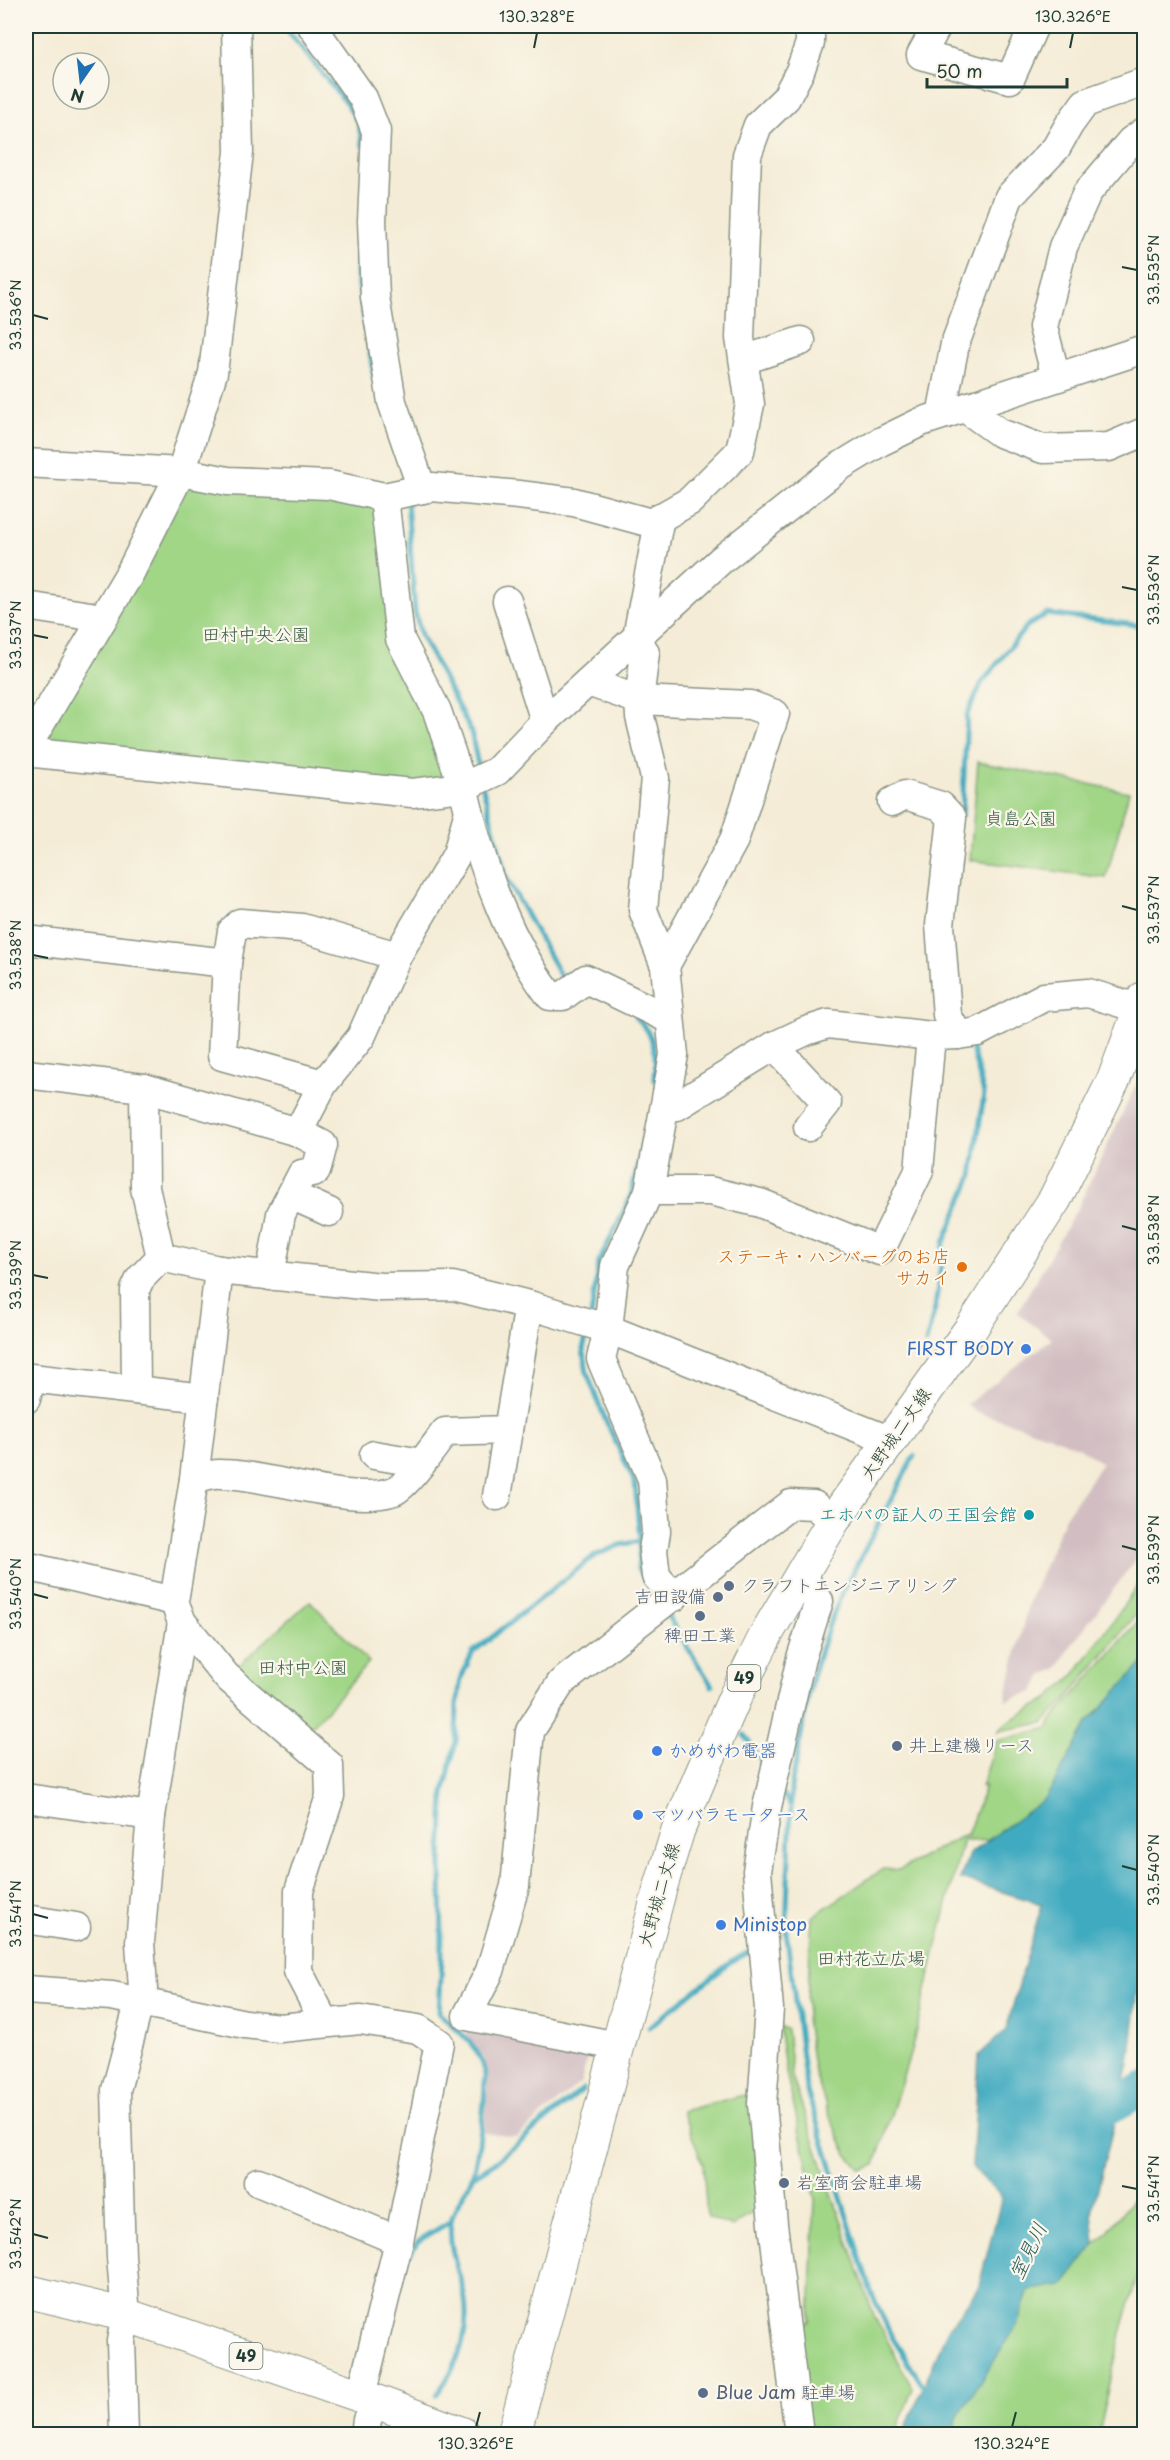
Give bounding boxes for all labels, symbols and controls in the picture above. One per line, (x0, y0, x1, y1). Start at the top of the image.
text: 130.328°E (499, 4, 575, 27)
text: 130.326°E (1035, 4, 1111, 27)
north arrow (51, 51, 111, 111)
scale bar (927, 51, 1066, 89)
text: 50 m (936, 57, 983, 84)
text: N (68, 83, 86, 110)
text: 33.535°N (1141, 234, 1164, 306)
text: 33.536°N (3, 279, 26, 351)
text: 33.536°N (1141, 554, 1164, 626)
text: 33.537°N (3, 600, 26, 670)
park label: 田村中央公園 (202, 620, 310, 647)
park label: 貞島公園 (985, 804, 1057, 831)
text: 33.537°N (1141, 875, 1164, 945)
text: 33.538°N (3, 920, 26, 990)
text: 33.538°N (1141, 1195, 1164, 1265)
text: 33.539°N (3, 1240, 26, 1310)
place label: ステーキ・ハンバーグのお店 サカイ (717, 1242, 950, 1290)
marker: ステーキ・ハンバーグのお店 サカイ (955, 1260, 969, 1274)
place label: FIRST BODY (906, 1334, 1014, 1361)
marker: FIRST BODY (1019, 1342, 1033, 1356)
street label: 大野城二丈線 (853, 1381, 937, 1485)
place label: エホバの証人の王国会館 (819, 1500, 1017, 1527)
marker: エホバの証人の王国会館 (1022, 1508, 1036, 1522)
text: 33.539°N (1141, 1515, 1164, 1585)
text: 33.540°N (3, 1558, 26, 1630)
place label: クラフトエンジニアリング (741, 1571, 957, 1598)
marker: クラフトエンジニアリング (722, 1579, 736, 1593)
place label: 吉田設備 (634, 1582, 706, 1609)
marker: 吉田設備 (711, 1590, 725, 1604)
marker: 稗田工業 (693, 1609, 707, 1623)
place label: 稗田工業 (664, 1621, 736, 1648)
park label: 田村中公園 (258, 1653, 348, 1680)
road number: 49 (728, 1665, 760, 1691)
place label: 井上建機リース (909, 1731, 1034, 1758)
place label: かめがわ電器 (669, 1736, 777, 1763)
marker: 井上建機リース (890, 1739, 904, 1753)
marker: かめがわ電器 (650, 1744, 664, 1758)
place label: マツバラモータース (650, 1800, 810, 1827)
marker: マツバラモータース (631, 1808, 645, 1822)
text: 33.540°N (1141, 1834, 1164, 1906)
street label: 大野城二丈線 (630, 1839, 685, 1950)
text: 33.541°N (3, 1880, 26, 1948)
place label: Ministop (733, 1910, 807, 1937)
marker: Ministop (714, 1918, 728, 1932)
park label: 田村花立広場 (817, 1944, 925, 1971)
text: 33.541°N (1141, 2155, 1164, 2223)
place label: 岩室商会駐車場 (796, 2168, 922, 2195)
marker: 岩室商会駐車場 (777, 2176, 791, 2190)
text: 33.542°N (3, 2198, 26, 2270)
water label: 室見川 (1000, 2217, 1054, 2284)
road number: 49 (230, 2343, 262, 2369)
place label: Blue Jam 駐車場 (715, 2378, 855, 2405)
marker: Blue Jam 駐車場 (696, 2386, 710, 2400)
text: 130.326°E (438, 2431, 514, 2454)
text: 130.324°E (974, 2431, 1050, 2454)

